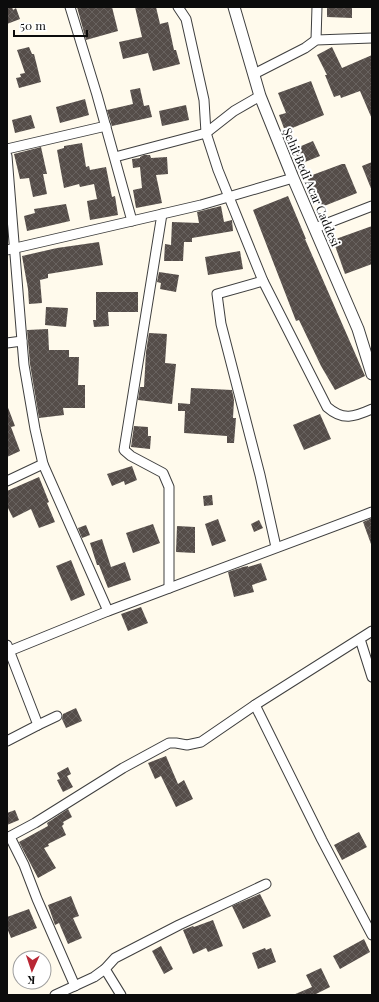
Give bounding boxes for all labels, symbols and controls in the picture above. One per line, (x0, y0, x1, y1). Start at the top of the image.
scale bar (14, 12, 87, 38)
text: 50 m (20, 17, 46, 33)
street label: Şehit Bedi Acar Caddesi (280, 125, 344, 249)
north arrow (12, 950, 52, 990)
text: K (27, 973, 36, 988)

